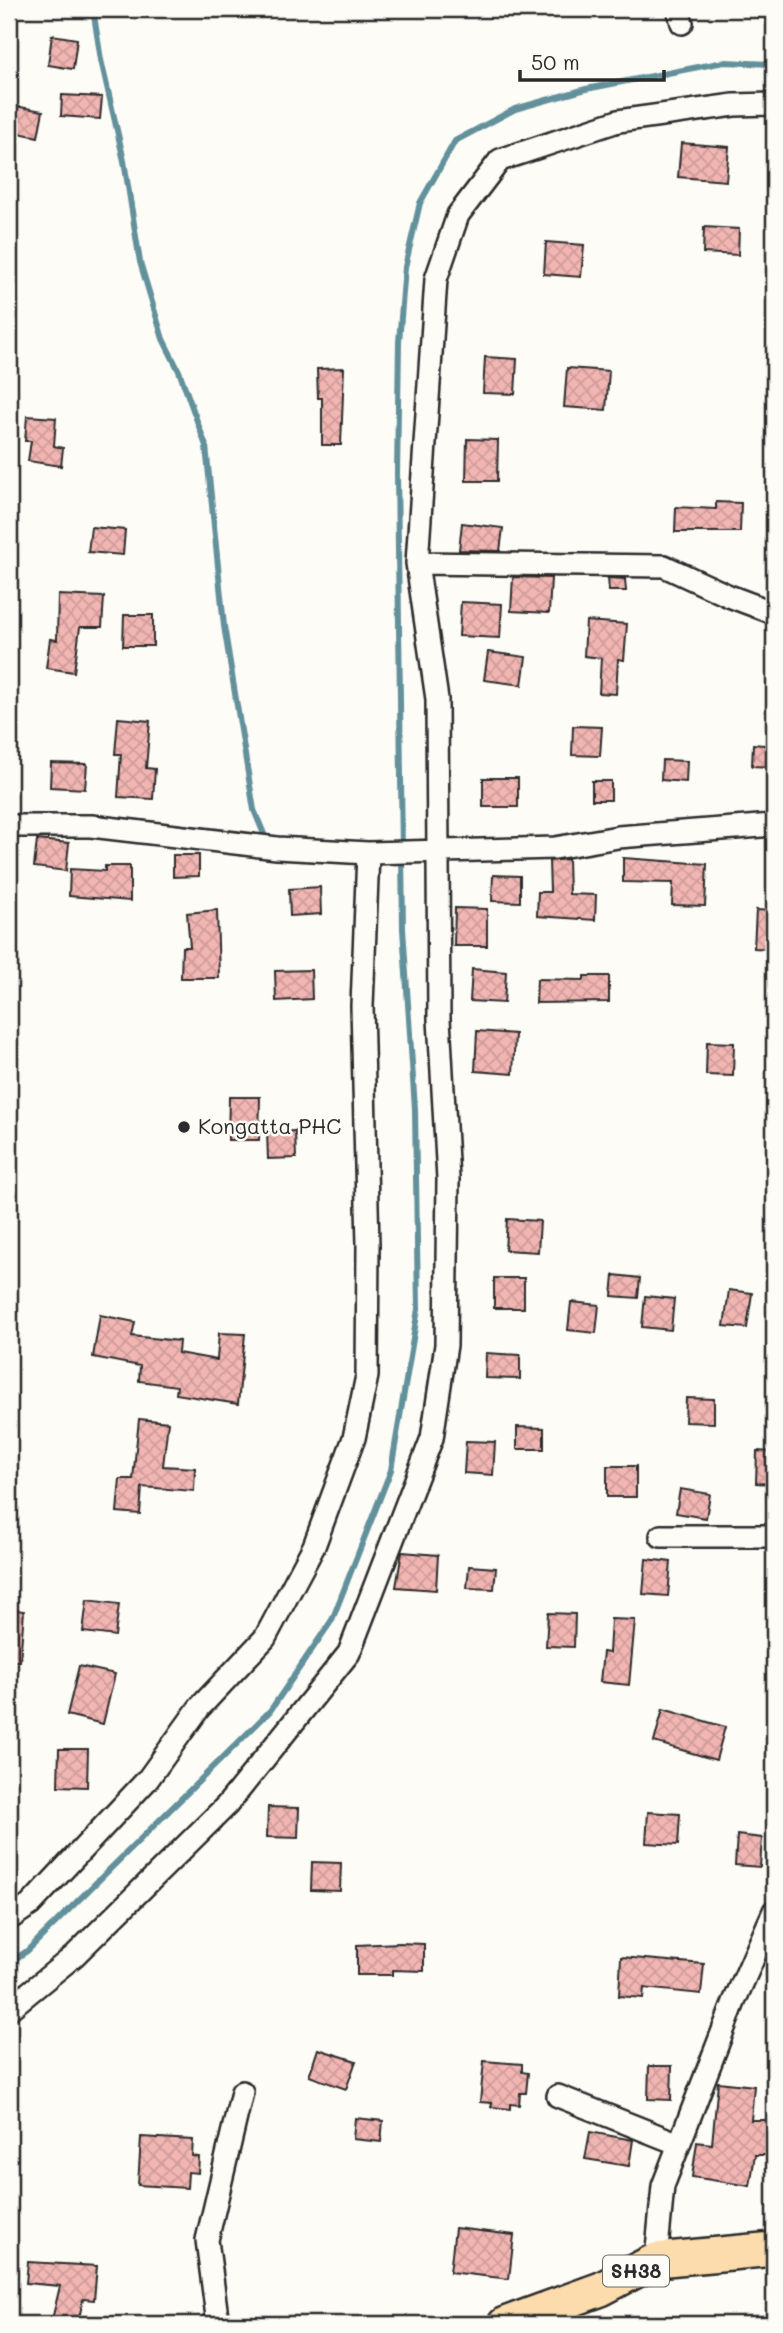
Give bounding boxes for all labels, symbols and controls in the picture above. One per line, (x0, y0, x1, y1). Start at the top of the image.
scale bar (520, 38, 664, 82)
text: 50 m (531, 48, 580, 75)
place label: Kongatta PHC (198, 1112, 341, 1139)
marker: Kongatta PHC (176, 1119, 192, 1135)
road number: SH38 (603, 2256, 669, 2286)

